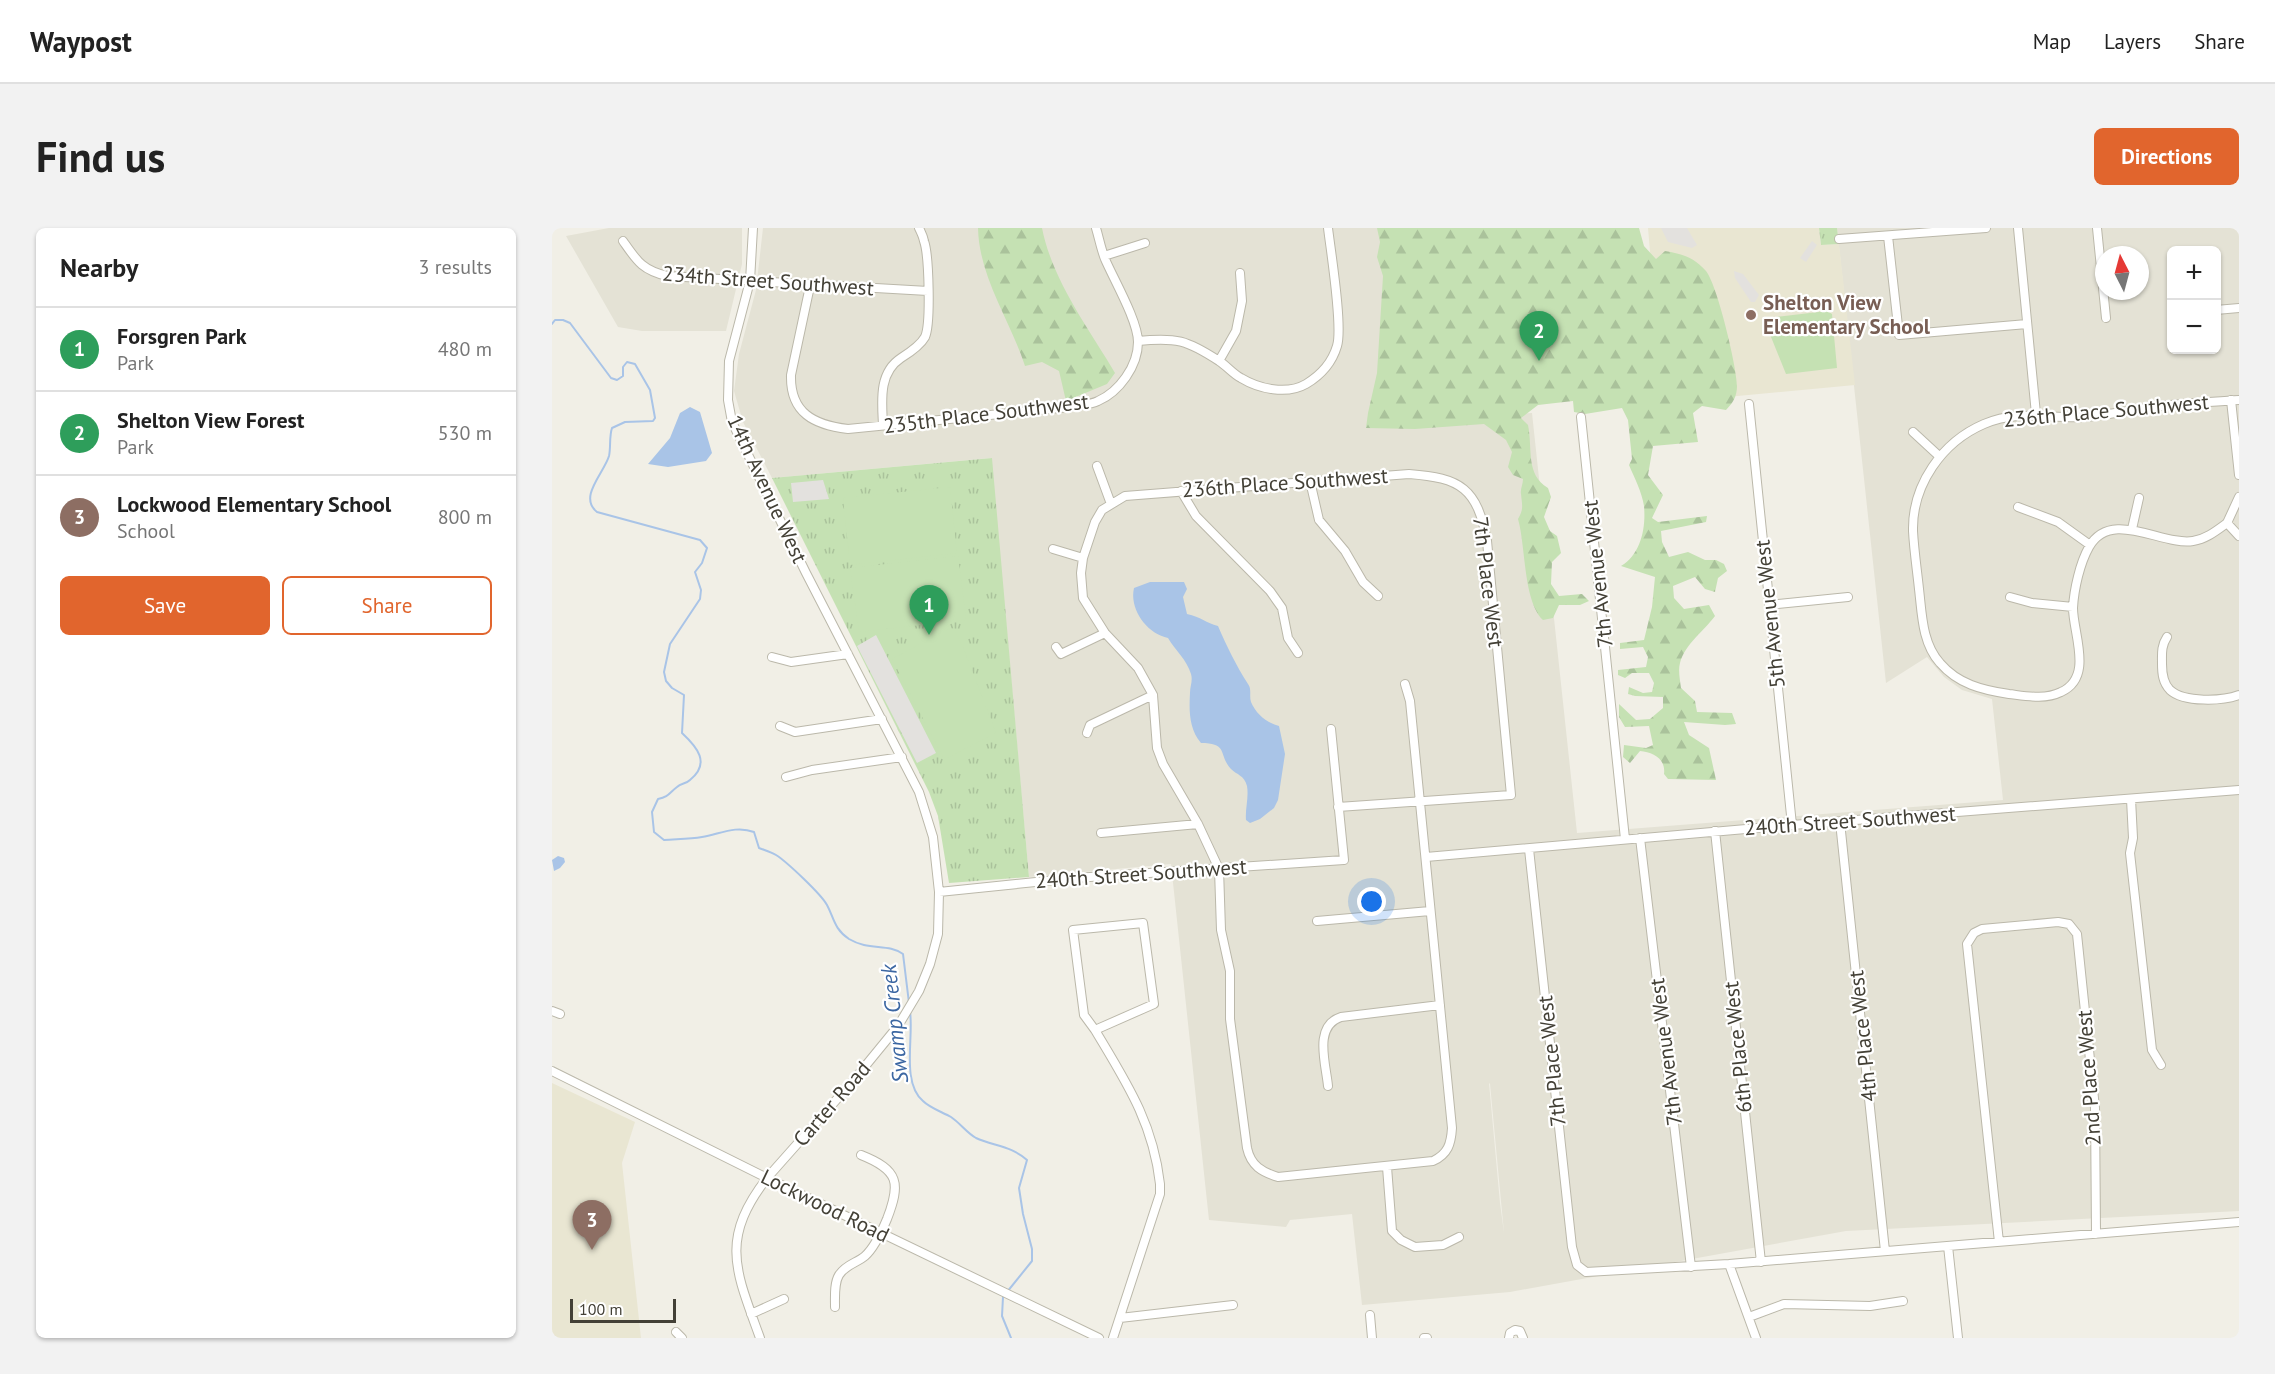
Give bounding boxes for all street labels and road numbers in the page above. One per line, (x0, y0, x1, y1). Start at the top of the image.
street label: 234th Street Southwest (661, 260, 875, 301)
street label: 235th Place Southwest (882, 388, 1090, 439)
street label: 236th Place Southwest (2002, 388, 2210, 433)
street label: 14th Avenue West (721, 410, 814, 567)
street label: 236th Place Southwest (1181, 462, 1389, 503)
street label: 7th Avenue West (1576, 499, 1619, 649)
street label: 7th Place West (1467, 515, 1510, 649)
street label: 5th Avenue West (1748, 539, 1791, 690)
street label: 240th Street Southwest (1743, 800, 1957, 841)
street label: 240th Street Southwest (1034, 853, 1248, 894)
street label: 4th Place West (1842, 969, 1883, 1103)
street label: 7th Avenue West (1643, 977, 1688, 1127)
street label: 6th Place West (1717, 980, 1758, 1114)
street label: 7th Place West (1531, 994, 1572, 1128)
street label: 2nd Place West (2070, 1009, 2107, 1147)
street label: Carter Road (787, 1055, 876, 1152)
street label: Lockwood Road (757, 1163, 894, 1248)

